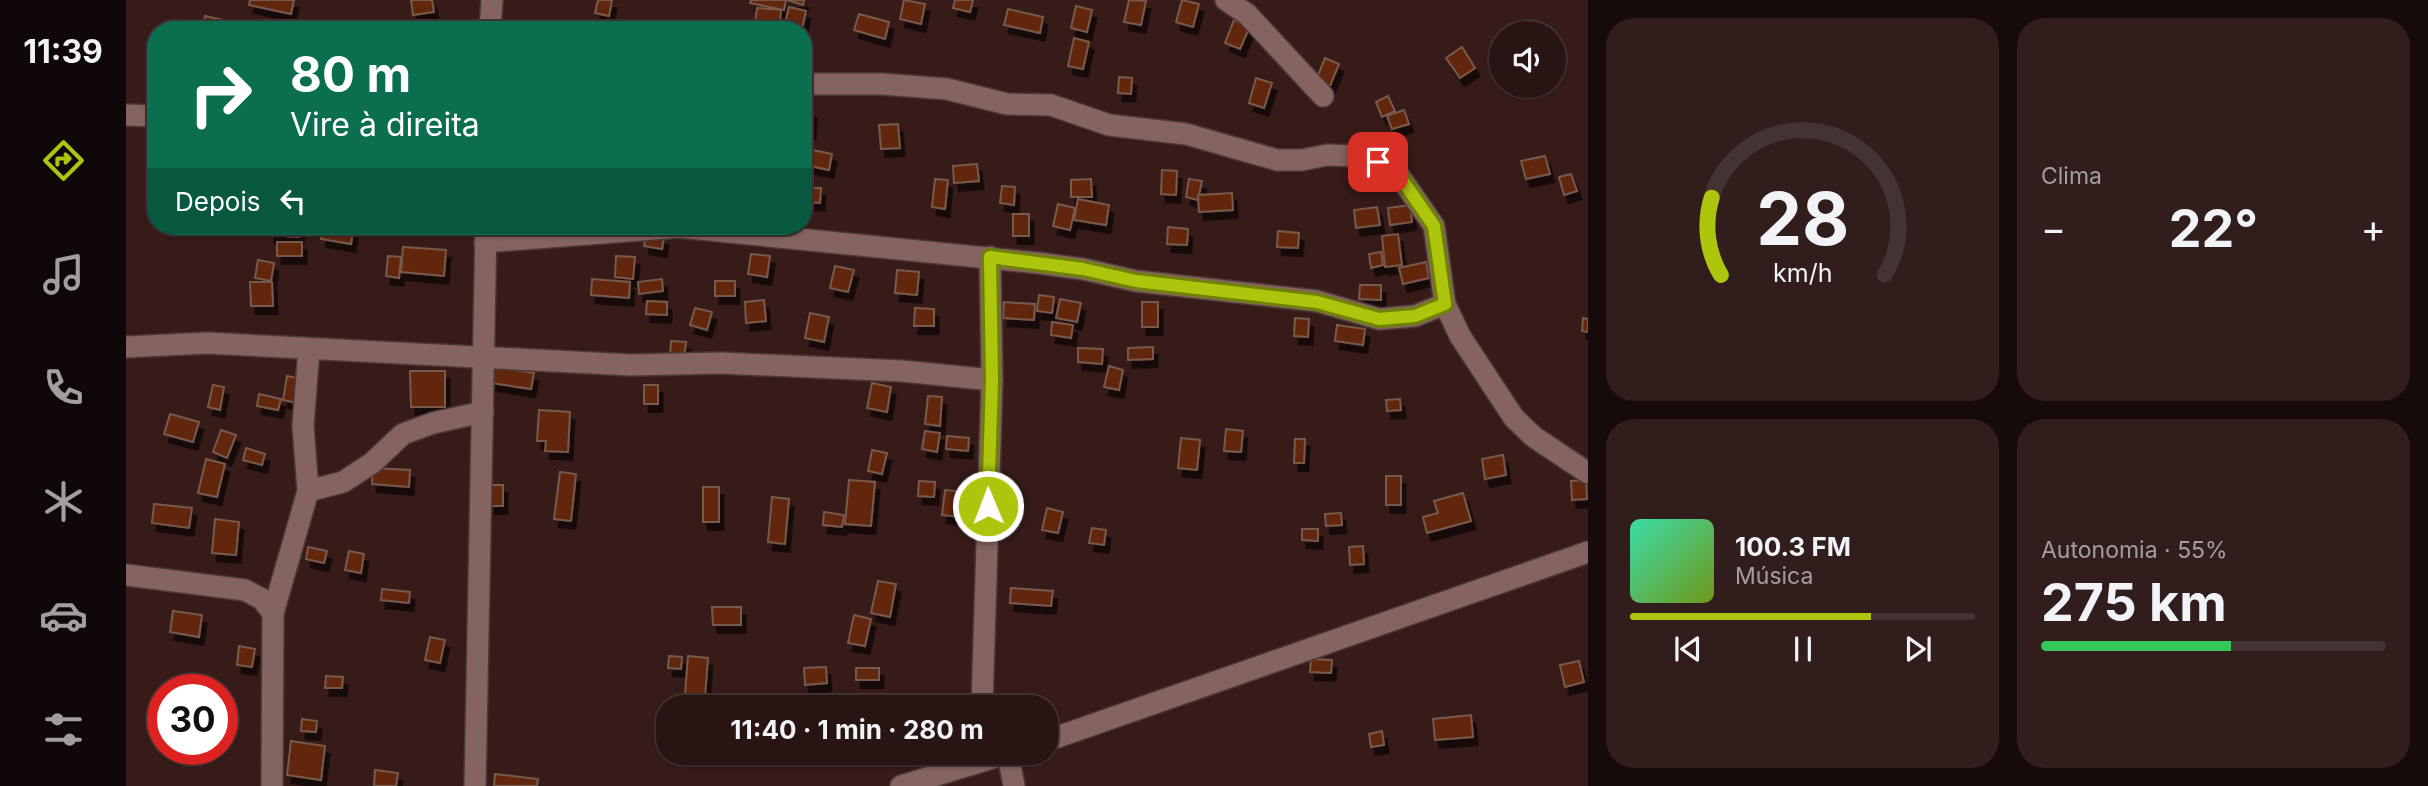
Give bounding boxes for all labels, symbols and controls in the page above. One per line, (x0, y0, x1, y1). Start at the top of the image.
map controls (1489, 21, 1566, 98)
button: sound (1489, 21, 1566, 98)
text: 11:39 (23, 32, 103, 71)
text: 80 m (290, 45, 411, 104)
icon: right (175, 49, 266, 140)
text: Vire à direita (290, 105, 480, 144)
pin (1348, 132, 1408, 192)
icon: directions (39, 136, 88, 185)
icon: arrive (1359, 143, 1397, 181)
text: Clima (2041, 162, 2102, 190)
text: 28 (1756, 175, 1849, 264)
icon: left (274, 182, 312, 220)
text: Depois (175, 186, 260, 217)
text: 22° (2169, 197, 2258, 260)
text: − (2041, 205, 2066, 251)
text: + (2361, 205, 2386, 251)
icon: music (39, 250, 88, 299)
text: km/h (1773, 258, 1832, 288)
icon: phone (39, 363, 88, 412)
position arrow (951, 469, 1025, 543)
icon: climate (39, 477, 88, 526)
text: 100.3 FM (1735, 531, 1851, 562)
text: Autonomia · 55% (2041, 536, 2228, 564)
text: Música (1735, 562, 1813, 590)
text: 275 km (2041, 571, 2227, 634)
icon: car (39, 591, 88, 640)
icon: previous (1669, 630, 1707, 668)
icon: pause (1784, 630, 1822, 668)
icon: next (1899, 630, 1937, 668)
speed limit sign: 30 (147, 674, 238, 765)
icon: filters (39, 705, 88, 754)
text: 11:40 · 1 min · 280 m (730, 714, 984, 745)

